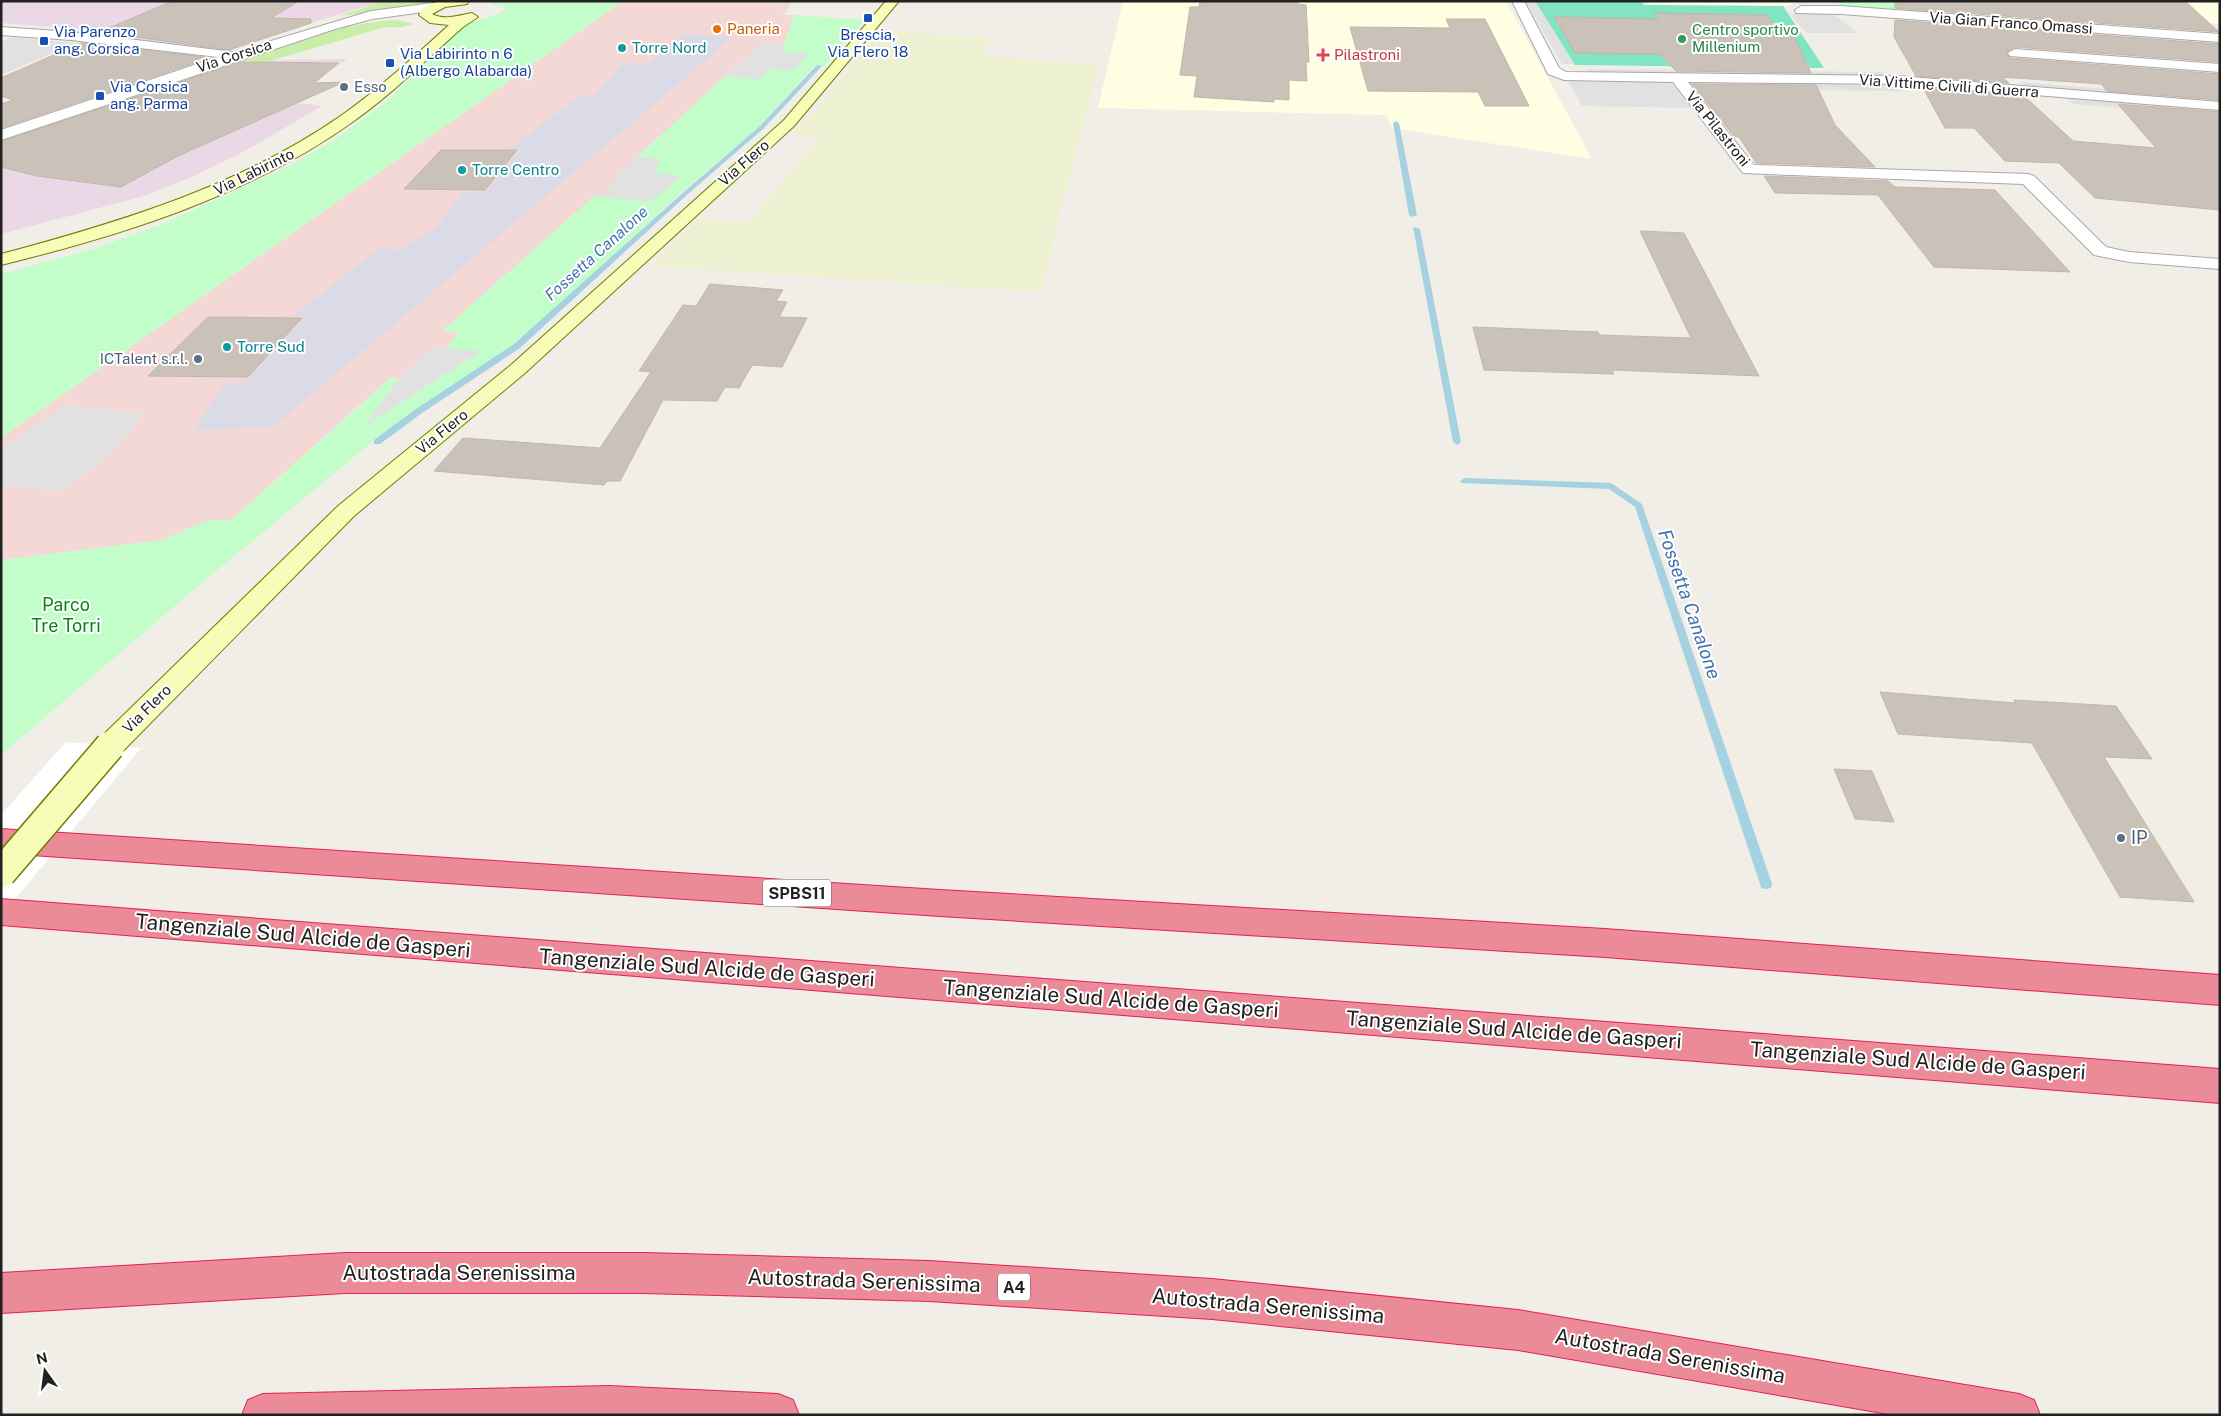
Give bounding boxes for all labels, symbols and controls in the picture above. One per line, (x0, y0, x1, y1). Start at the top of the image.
street label: Via Gian Franco Omassi (1929, 8, 2093, 37)
marker: Brescia, Via Flero 18 (862, 12, 874, 24)
place label: Paneria (727, 20, 780, 37)
place label: Centro sportivo Millenium (1692, 21, 1799, 55)
place label: Via Parenzo ang. Corsica (54, 23, 139, 57)
marker: Paneria (711, 23, 723, 35)
place label: Brescia, Via Flero 18 (828, 26, 908, 60)
marker: Centro sportivo Millenium (1676, 33, 1688, 45)
marker: Via Parenzo ang. Corsica (38, 35, 50, 47)
street label: Via Corsica (194, 35, 274, 76)
place label: Torre Nord (632, 39, 706, 56)
marker: Torre Nord (616, 42, 628, 54)
place label: Via Labirinto n 6 (Albergo Alabarda) (400, 45, 532, 79)
place label: Pilastroni (1334, 46, 1400, 63)
marker: Pilastroni (1316, 48, 1330, 62)
marker: Via Labirinto n 6 (Albergo Alabarda) (384, 57, 396, 69)
street label: Via Vittime Civili di Guerra (1858, 71, 2040, 100)
place label: Via Corsica ang. Parma (110, 78, 188, 112)
place label: Esso (354, 78, 387, 95)
marker: Esso (338, 81, 350, 93)
street label: Via Pilastroni (1683, 88, 1754, 170)
marker: Via Corsica ang. Parma (94, 90, 106, 102)
street label: Via Flero (715, 136, 772, 189)
street label: Via Labirinto (211, 145, 297, 198)
place label: Torre Centro (472, 161, 559, 178)
marker: Torre Centro (456, 164, 468, 176)
water label: Fossetta Canalone (541, 202, 652, 305)
place label: Torre Sud (237, 338, 305, 355)
marker: Torre Sud (221, 341, 233, 353)
place label: ICTalent s.r.l. (100, 350, 188, 367)
marker: ICTalent s.r.l. (192, 353, 204, 365)
street label: Via Flero (412, 406, 471, 458)
water label: Fossetta Canalone (1654, 526, 1726, 682)
park label: Parco Tre Torri (31, 594, 101, 636)
street label: Via Flero (119, 681, 174, 736)
place label: IP (2131, 827, 2148, 848)
marker: IP (2115, 832, 2127, 844)
road number: SPBS11 (763, 880, 831, 906)
street label: Tangenziale Sud Alcide de Gasperi (134, 908, 472, 963)
street label: Tangenziale Sud Alcide de Gasperi (538, 943, 876, 992)
street label: Tangenziale Sud Alcide de Gasperi (942, 974, 1280, 1023)
street label: Tangenziale Sud Alcide de Gasperi (1345, 1005, 1683, 1054)
street label: Tangenziale Sud Alcide de Gasperi (1749, 1036, 2087, 1085)
street label: Autostrada Serenissima (342, 1260, 576, 1285)
street label: Autostrada Serenissima (747, 1264, 981, 1297)
road number: A4 (998, 1274, 1030, 1300)
street label: Autostrada Serenissima (1151, 1283, 1385, 1328)
street label: Autostrada Serenissima (1553, 1323, 1787, 1388)
north arrow (20, 1346, 70, 1396)
text: N (35, 1349, 49, 1367)

